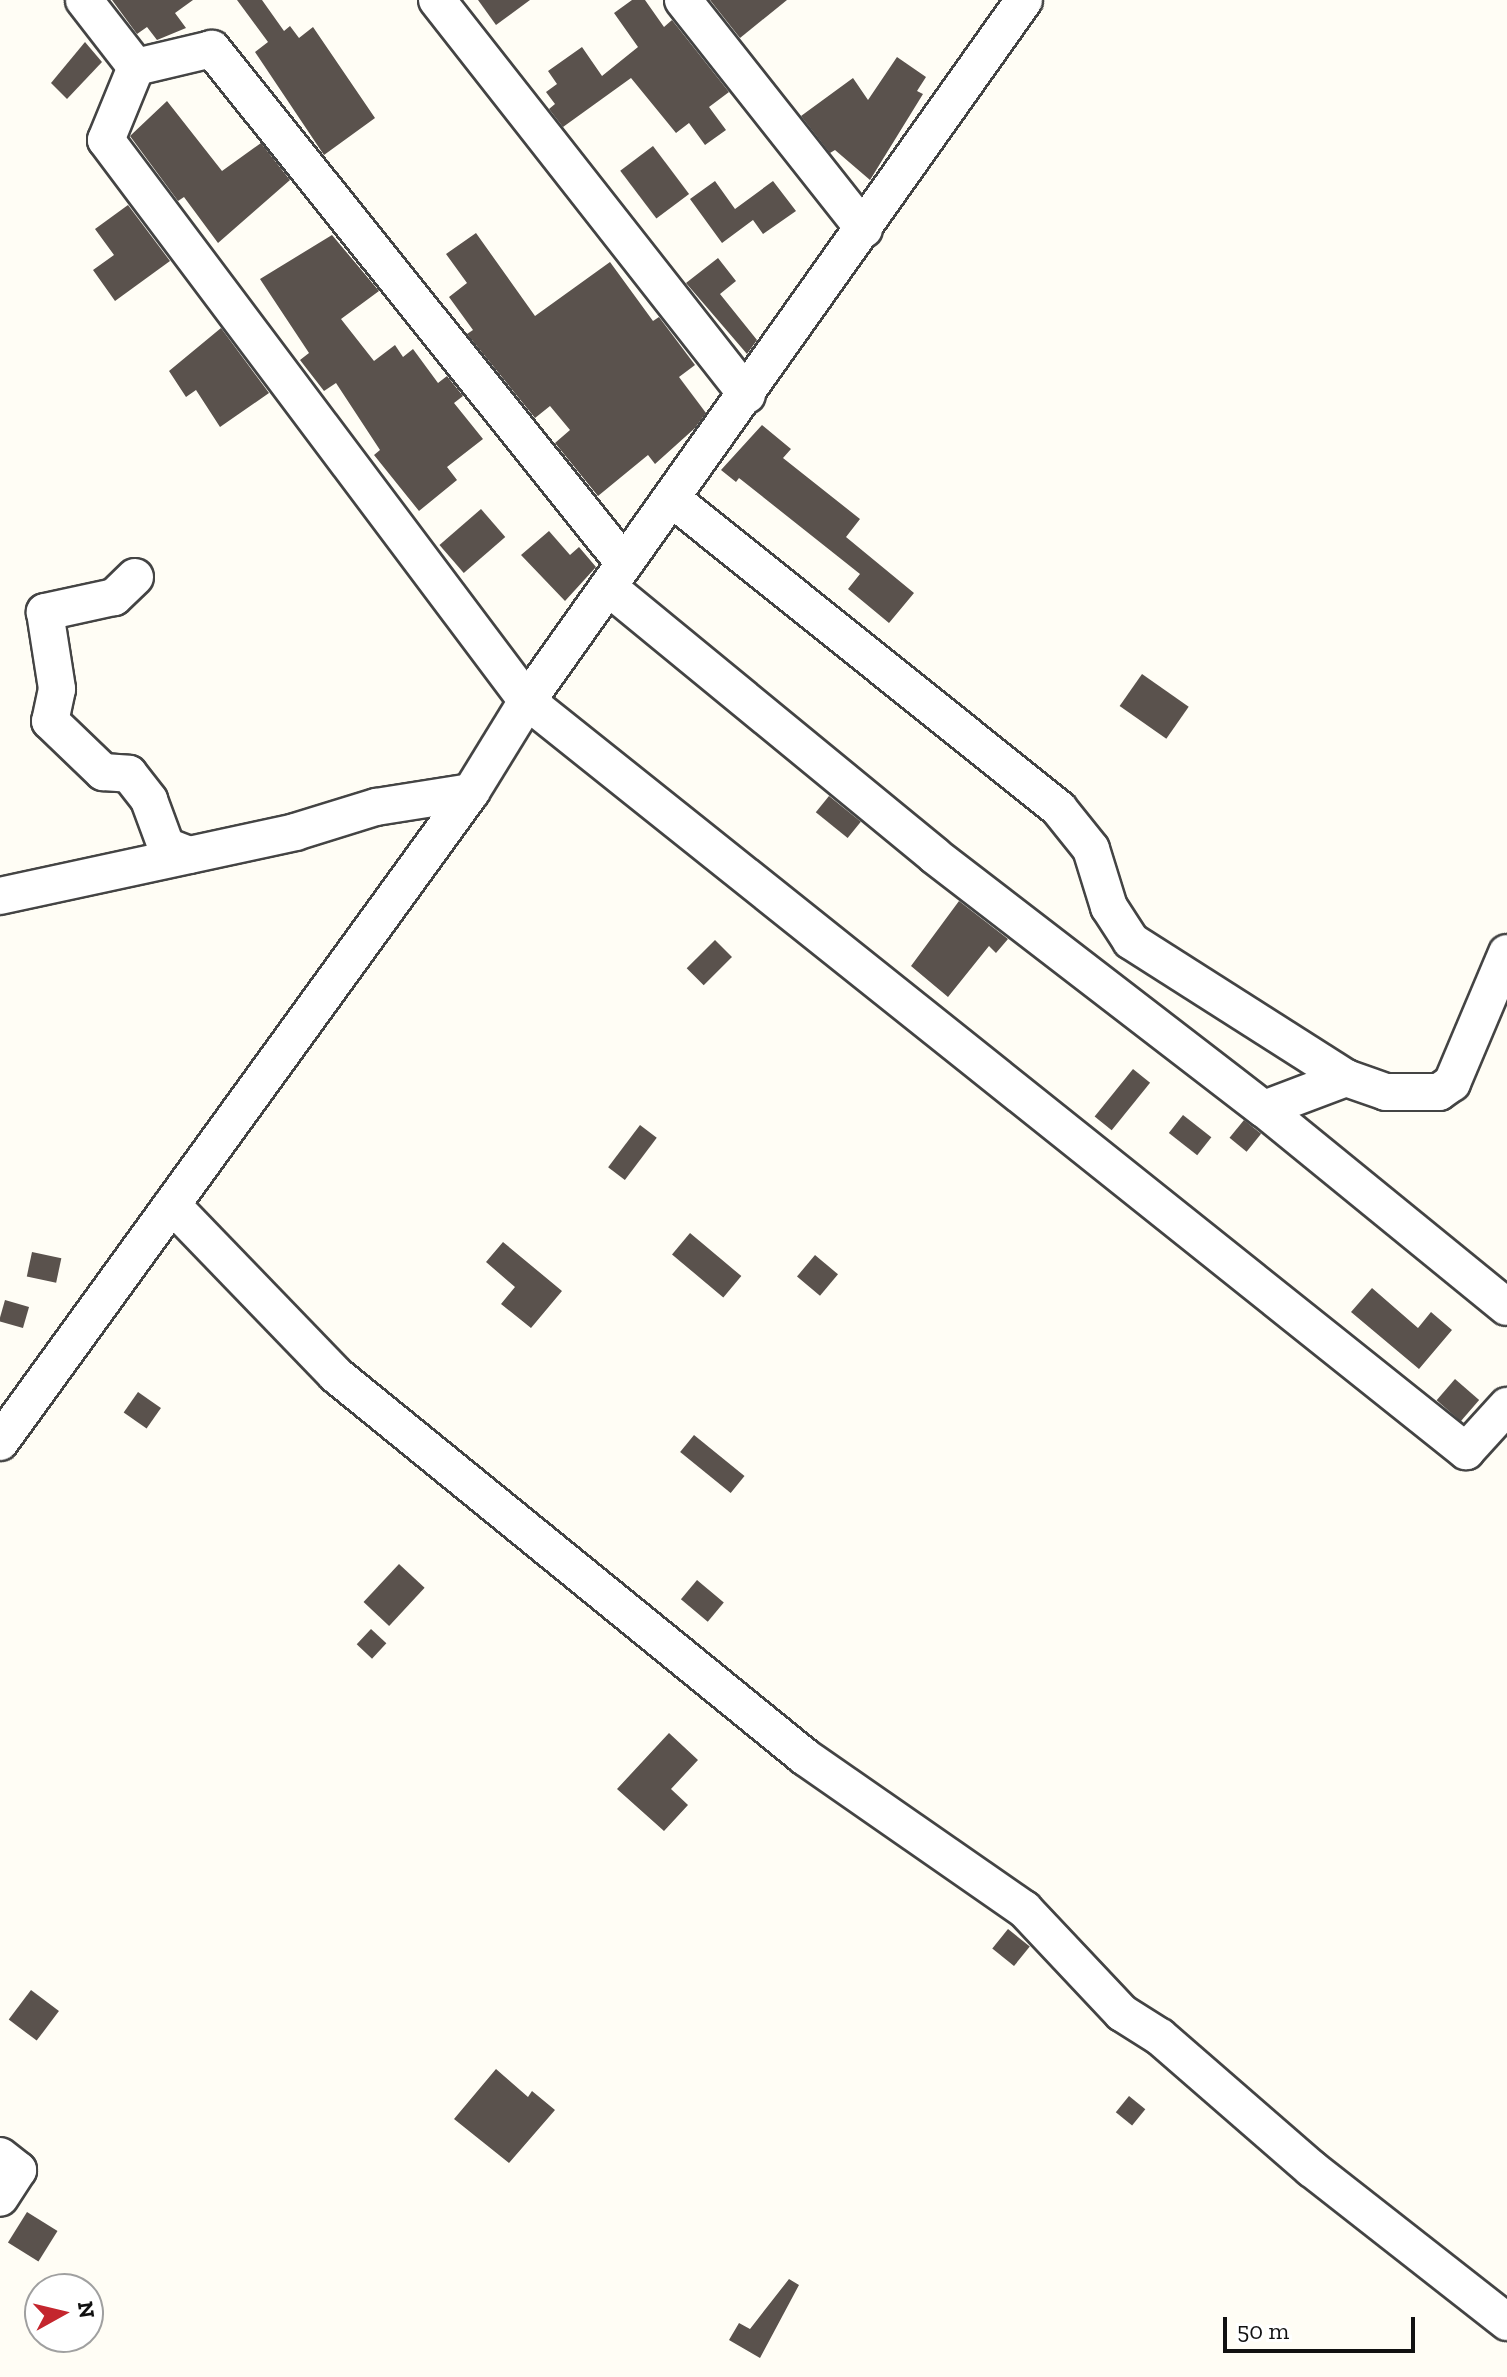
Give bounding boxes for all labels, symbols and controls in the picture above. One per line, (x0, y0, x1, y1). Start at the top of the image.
north arrow (24, 2273, 104, 2353)
text: N (72, 2300, 101, 2320)
scale bar (1227, 2301, 1419, 2351)
text: 50 m (1237, 2316, 1289, 2345)

